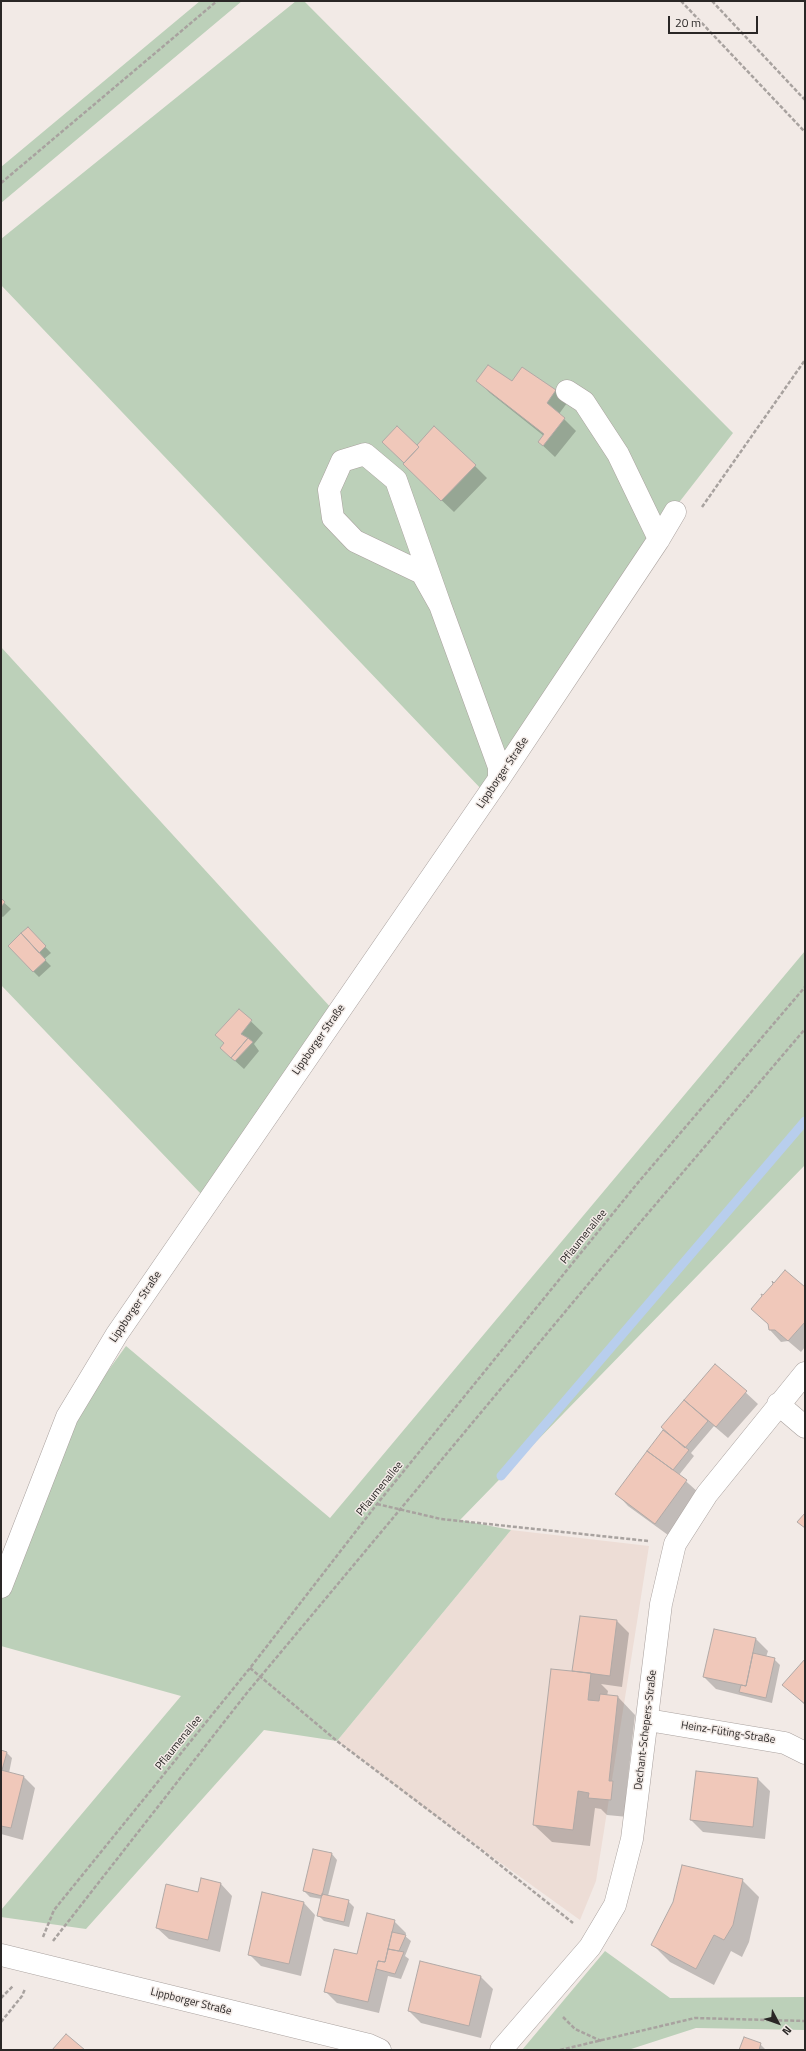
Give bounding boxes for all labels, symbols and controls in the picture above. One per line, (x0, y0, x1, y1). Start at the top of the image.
scale bar (670, 8, 760, 34)
text: 20 m (675, 13, 701, 32)
street label: Lippborger Straße (474, 735, 532, 811)
street label: Lippborger Straße (290, 1002, 348, 1078)
street label: Pflaumenallee (558, 1207, 610, 1267)
street label: Lippborger Straße (107, 1269, 165, 1345)
street label: Pflaumenallee (354, 1459, 406, 1519)
street label: Dechant-Schepers-Straße (632, 1669, 660, 1791)
street label: Pflaumenallee (153, 1713, 205, 1773)
street label: Heinz-Füting-Straße (680, 1719, 776, 1747)
street label: Lippborger Straße (149, 1986, 233, 2018)
north arrow (758, 2003, 798, 2043)
text: N (779, 2023, 796, 2039)

